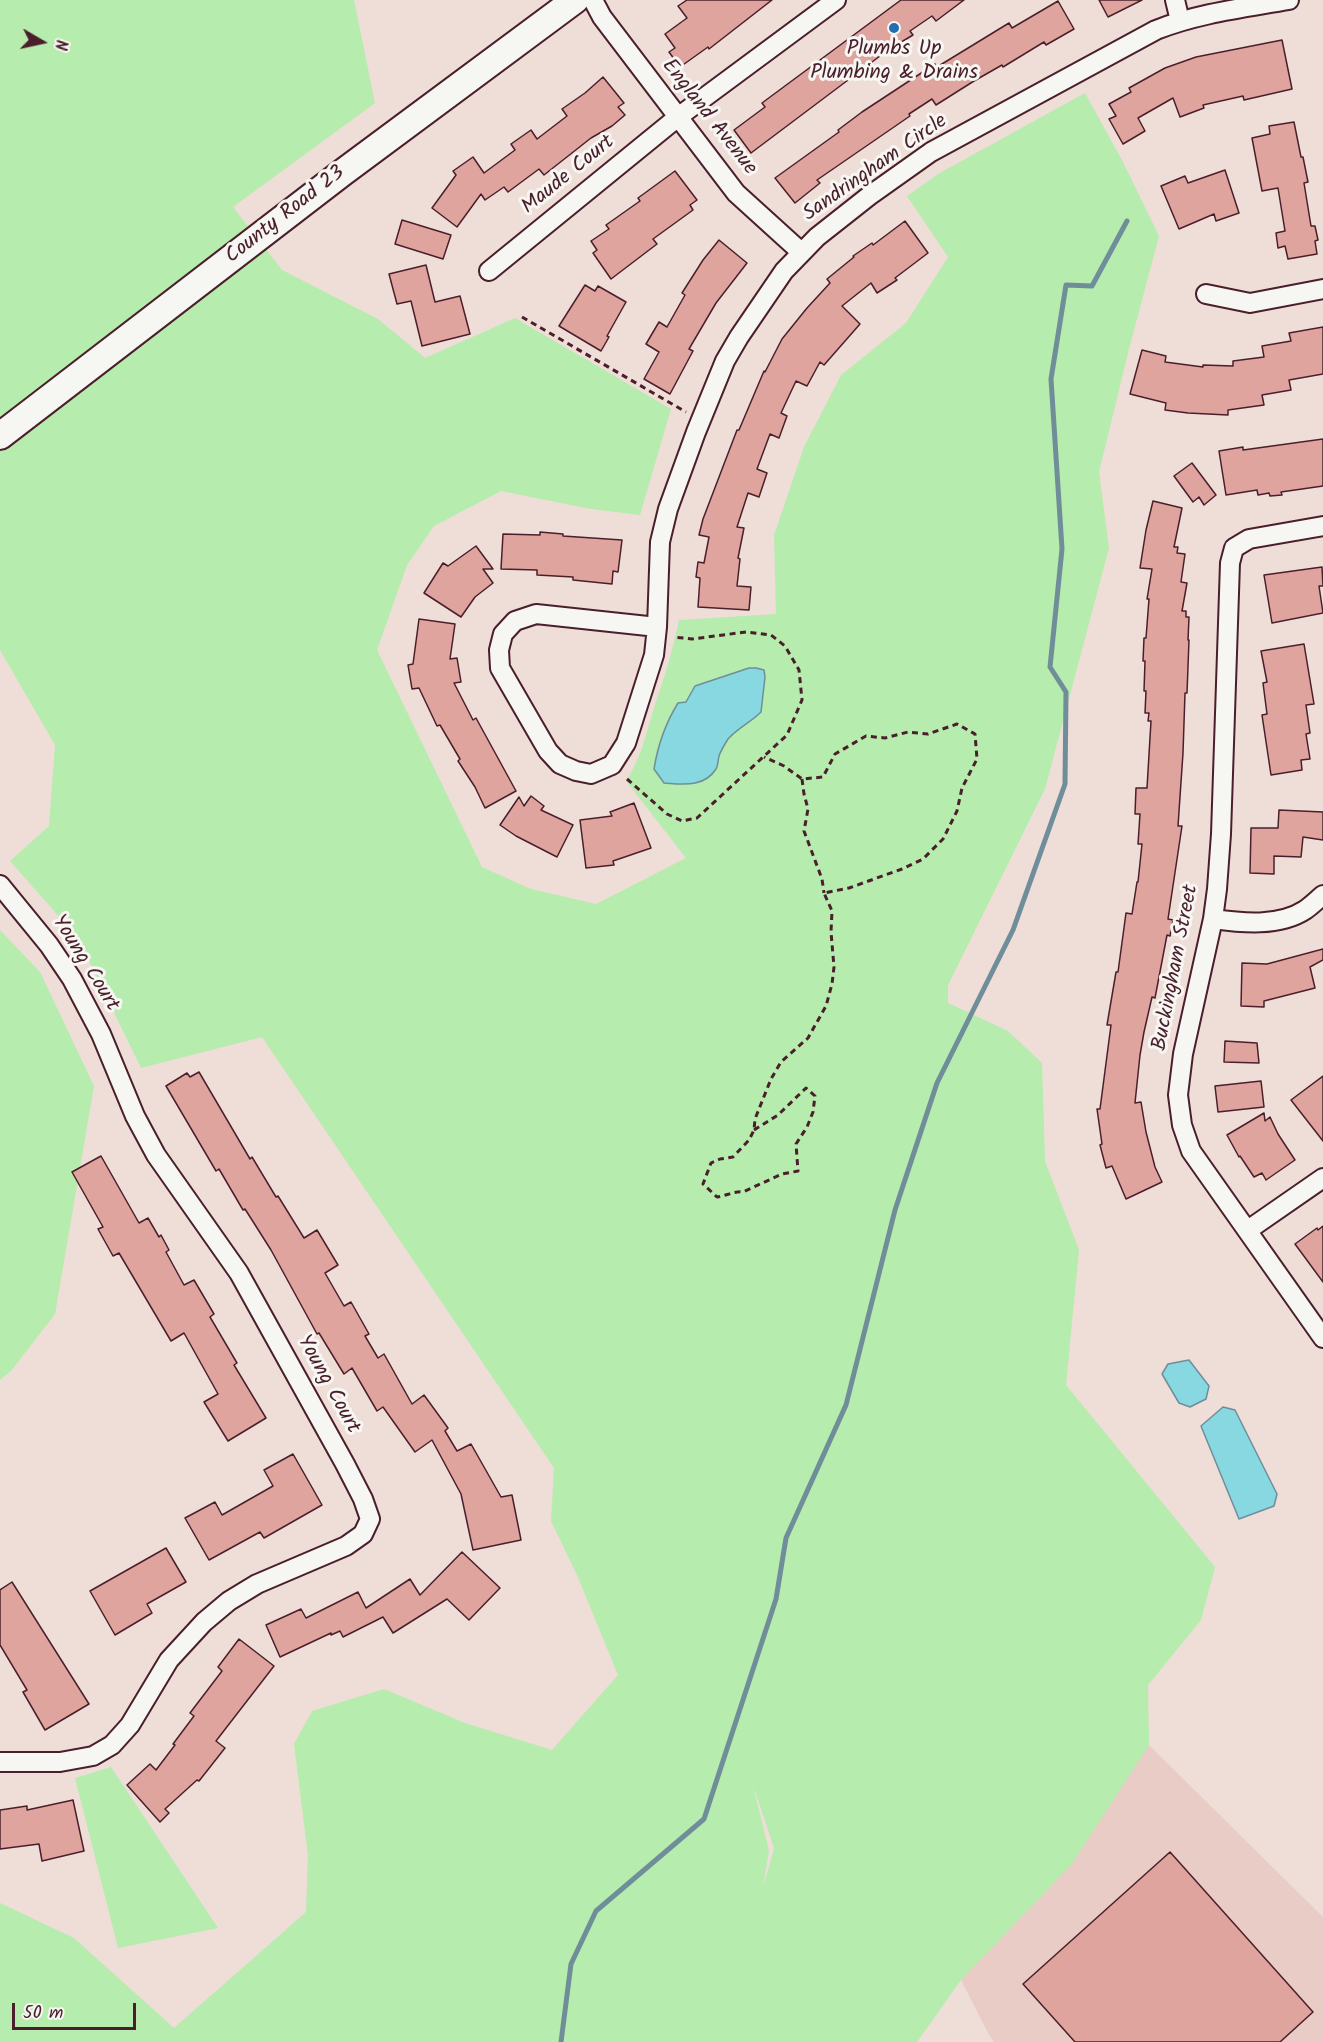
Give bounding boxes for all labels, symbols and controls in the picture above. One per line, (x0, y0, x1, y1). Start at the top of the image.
north arrow (12, 12, 72, 72)
marker: Plumbs Up Plumbing & Drains (887, 21, 901, 35)
place label: Plumbs Up Plumbing & Drains (810, 37, 978, 87)
text: N (47, 38, 73, 52)
street label: England Avenue (655, 55, 761, 181)
street label: Sandringham Circle (799, 110, 953, 228)
street label: Maude Court (517, 131, 621, 221)
street label: County Road 23 (221, 162, 351, 270)
street label: Buckingham Street (1149, 883, 1205, 1053)
street label: Young Court (45, 911, 123, 1017)
street label: Young Court (290, 1331, 364, 1439)
scale bar (15, 1991, 140, 2029)
text: 50 m (23, 1999, 63, 2028)

